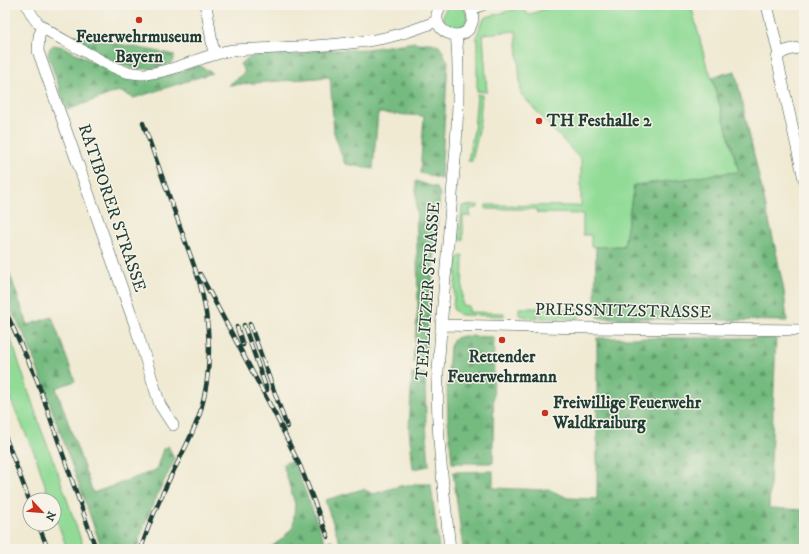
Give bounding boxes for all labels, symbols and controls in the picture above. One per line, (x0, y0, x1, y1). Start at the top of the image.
marker: Feuerwehrmuseum Bayern (134, 15, 144, 25)
place label: Feuerwehrmuseum Bayern (76, 26, 202, 68)
place label: TH Festhalle 2 (546, 110, 652, 132)
marker: TH Festhalle 2 (534, 116, 544, 126)
street label: RATIBORER STRASSE (73, 121, 151, 295)
street label: TEPLITZER STRASSE (411, 201, 445, 381)
street label: PRIESSNITZSTRASSE (535, 298, 711, 324)
marker: Rettender Feuerwehrmann (497, 335, 507, 345)
place label: Rettender Feuerwehrmann (447, 346, 557, 388)
place label: Freiwillige Feuerwehr Waldkraiburg (552, 392, 702, 434)
marker: Freiwillige Feuerwehr Waldkraiburg (540, 408, 550, 418)
north arrow (22, 492, 62, 532)
text: N (42, 509, 58, 523)

